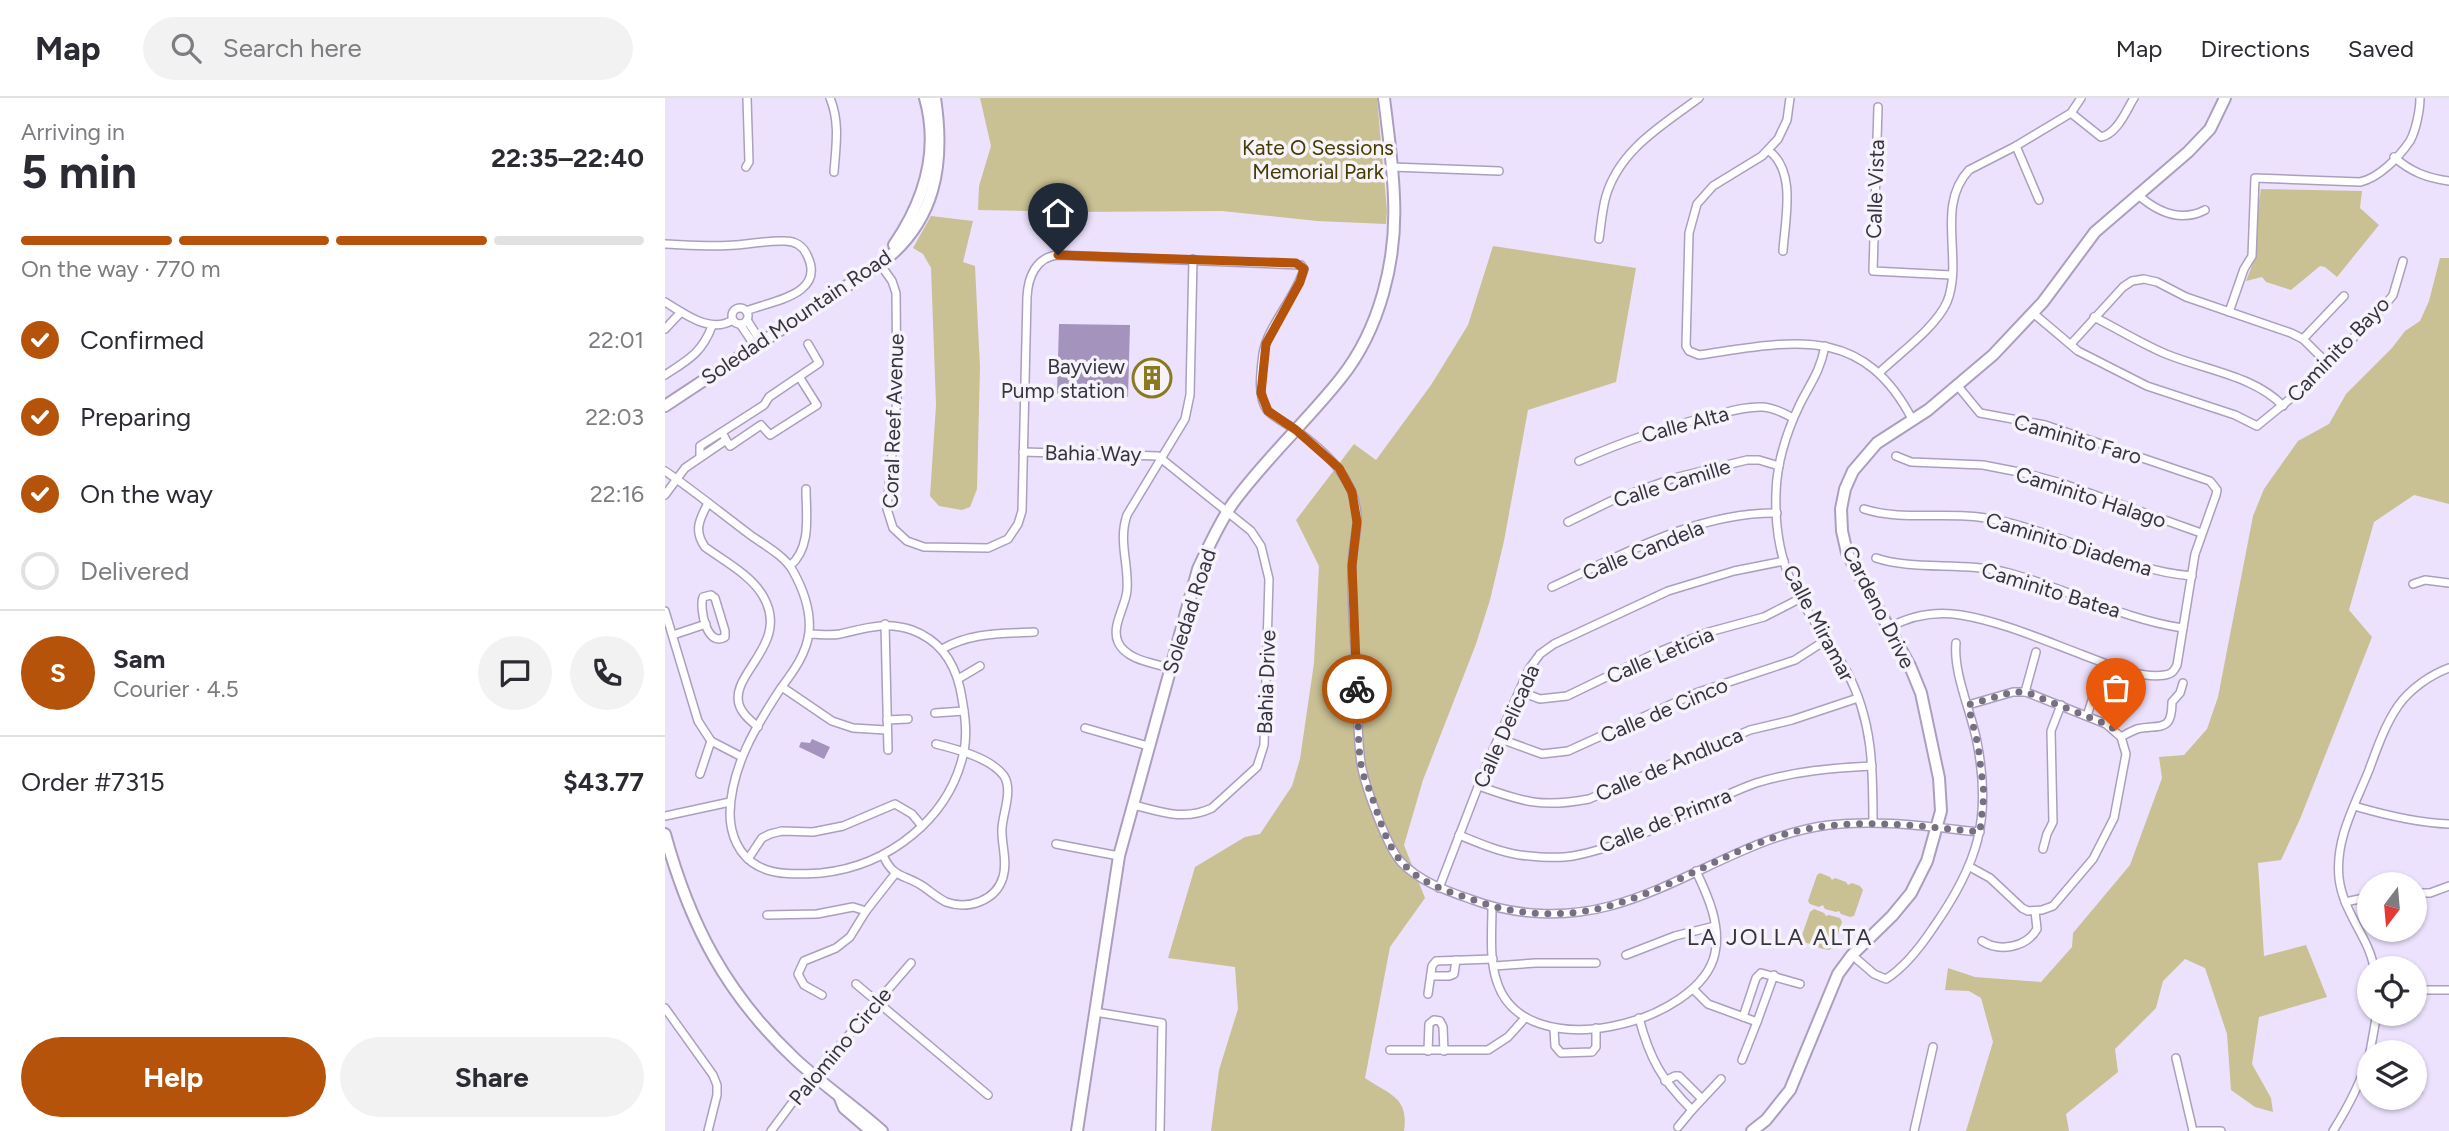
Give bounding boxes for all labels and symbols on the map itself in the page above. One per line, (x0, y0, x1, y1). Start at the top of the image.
park label: Kate O Sessions Memorial Park (1242, 135, 1394, 184)
street label: Calle Vista (1861, 139, 1889, 239)
pin (1028, 183, 1088, 255)
street label: Soledad Mountain Road (696, 244, 896, 390)
street label: Caminito Bayo (2281, 291, 2395, 407)
street label: Coral Reef Avenue (877, 333, 909, 509)
place label: Bayview Pump station (1001, 354, 1126, 403)
building icon: Bayview Pump station (1131, 357, 1173, 399)
street label: Calle Alta (1639, 400, 1731, 448)
street label: Caminito Faro (2011, 409, 2145, 469)
street label: Bahia Way (1044, 440, 1142, 466)
street label: Calle Camille (1610, 453, 1734, 513)
street label: Caminito Halago (2013, 461, 2169, 533)
street label: Caminito Diadema (1983, 507, 2155, 581)
street label: Calle Candela (1579, 514, 1707, 586)
street label: Cardeno Drive (1837, 541, 1921, 673)
street label: Soledad Road (1157, 545, 1221, 677)
street label: Caminito Batea (1978, 557, 2124, 623)
street label: Calle Miramar (1778, 561, 1860, 685)
street label: Calle Leticia (1603, 621, 1717, 689)
street label: Bahia Drive (1252, 629, 1280, 735)
courier (1322, 654, 1392, 724)
pin (2086, 658, 2146, 730)
street label: Calle Delicada (1468, 661, 1544, 791)
street label: Calle de Cinco (1597, 672, 1731, 748)
street label: Calle de Andluca (1592, 722, 1746, 806)
street label: Calle de Primra (1595, 782, 1735, 858)
north arrow (2357, 872, 2427, 942)
district label: LA JOLLA ALTA (1687, 923, 1873, 951)
street label: Palomino Circle (784, 982, 896, 1110)

